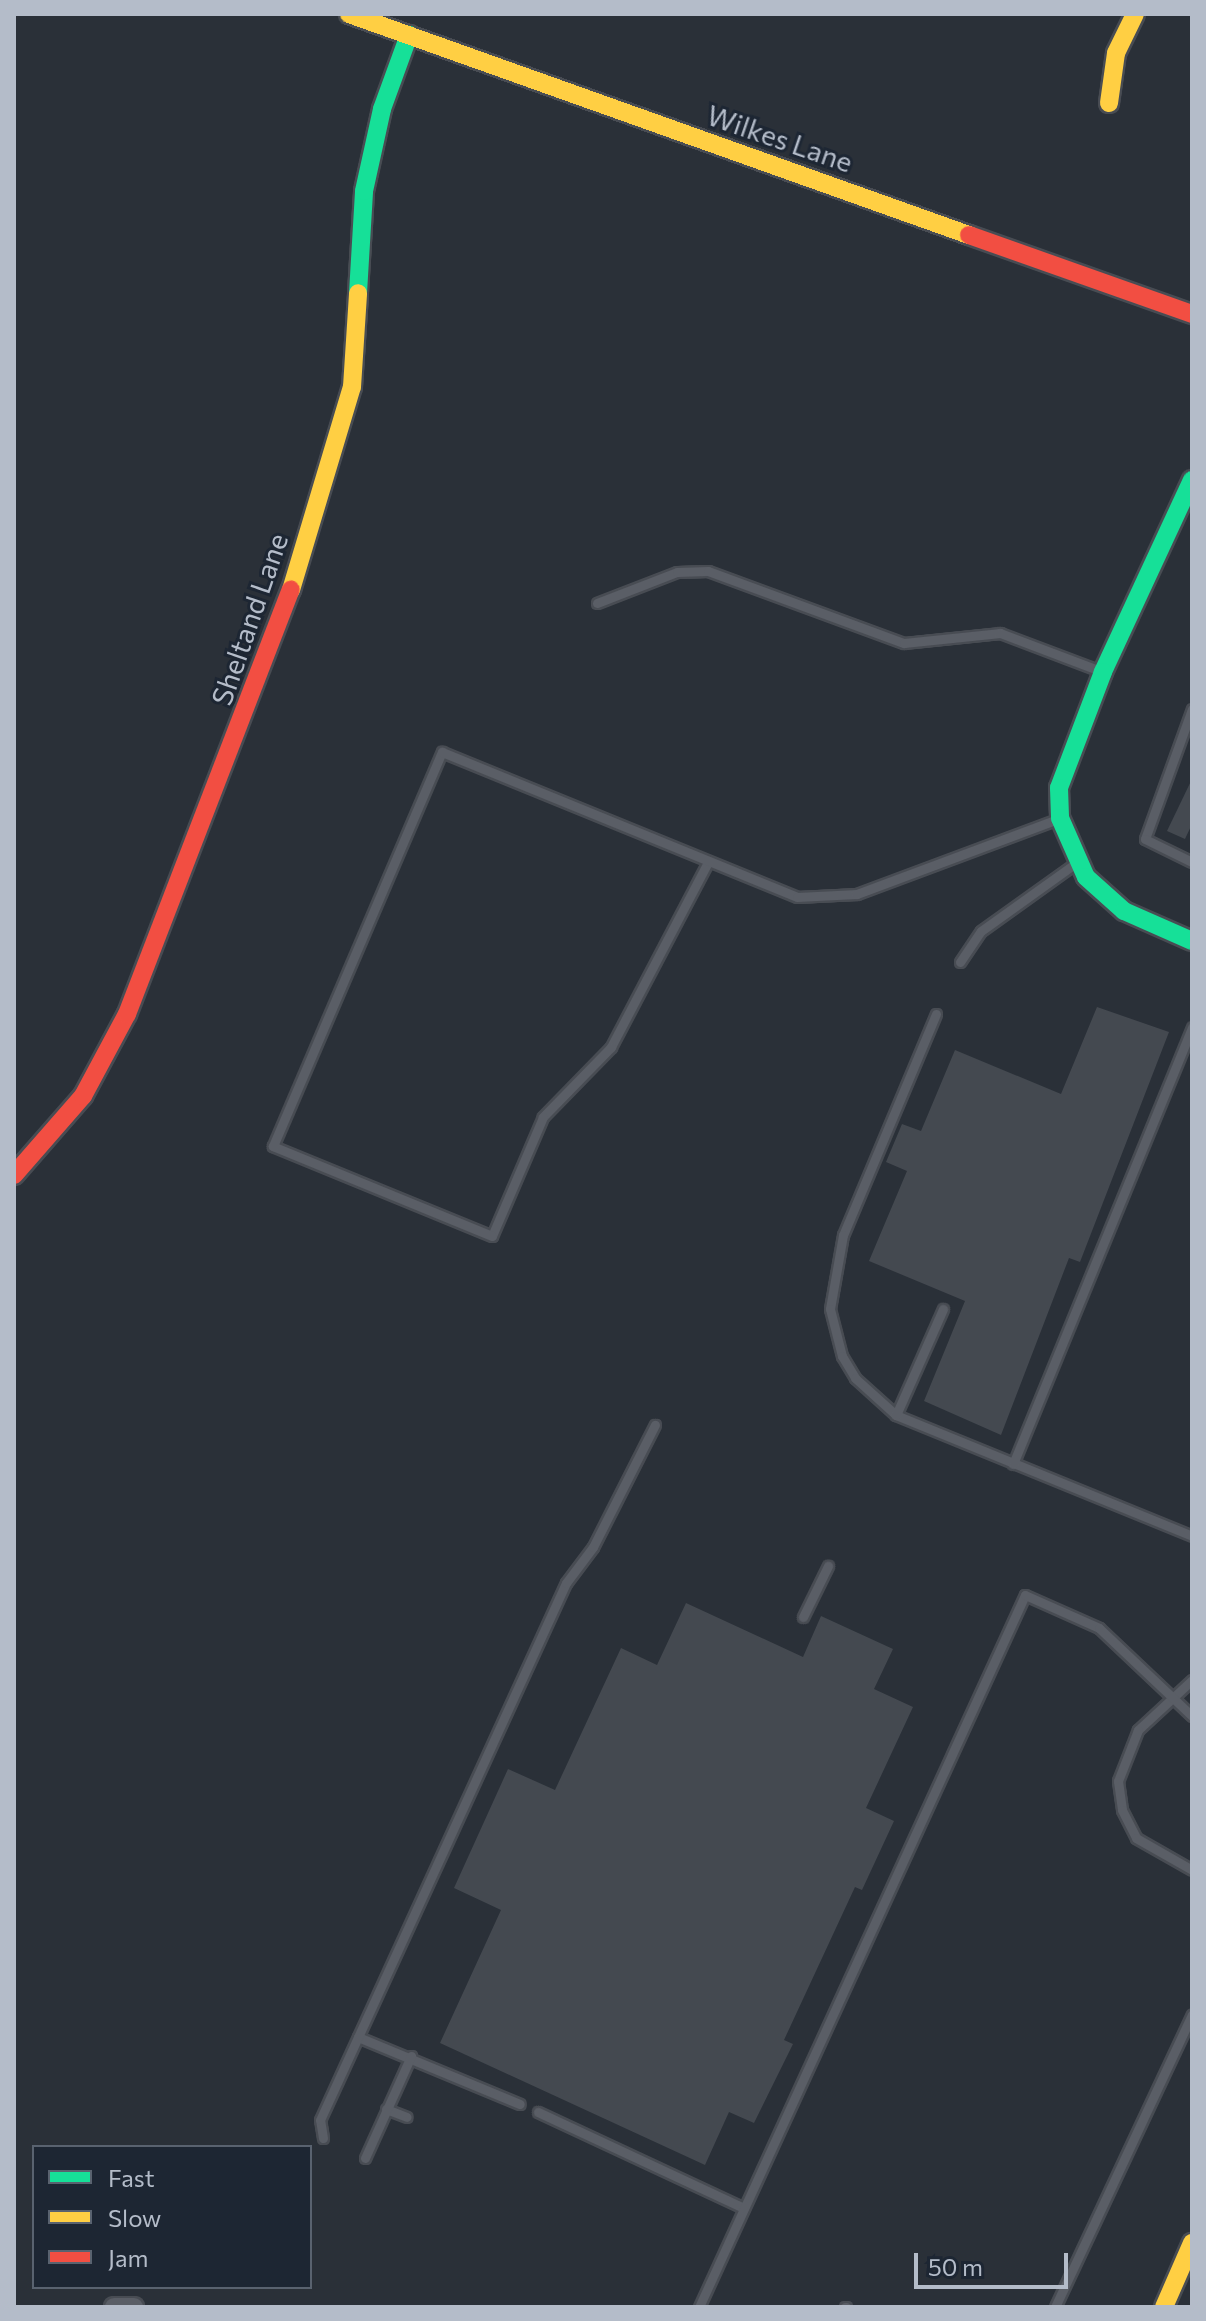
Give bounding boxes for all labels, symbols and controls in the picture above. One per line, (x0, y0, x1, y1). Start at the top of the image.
street label: Wilkes Lane (703, 97, 857, 179)
street label: Sheltand Lane (204, 529, 294, 709)
legend (32, 2145, 312, 2289)
text: Fast (108, 2163, 155, 2192)
text: Slow (108, 2203, 161, 2232)
scale bar (918, 2237, 1072, 2287)
text: Jam (108, 2243, 148, 2272)
text: 50 m (928, 2252, 983, 2281)

